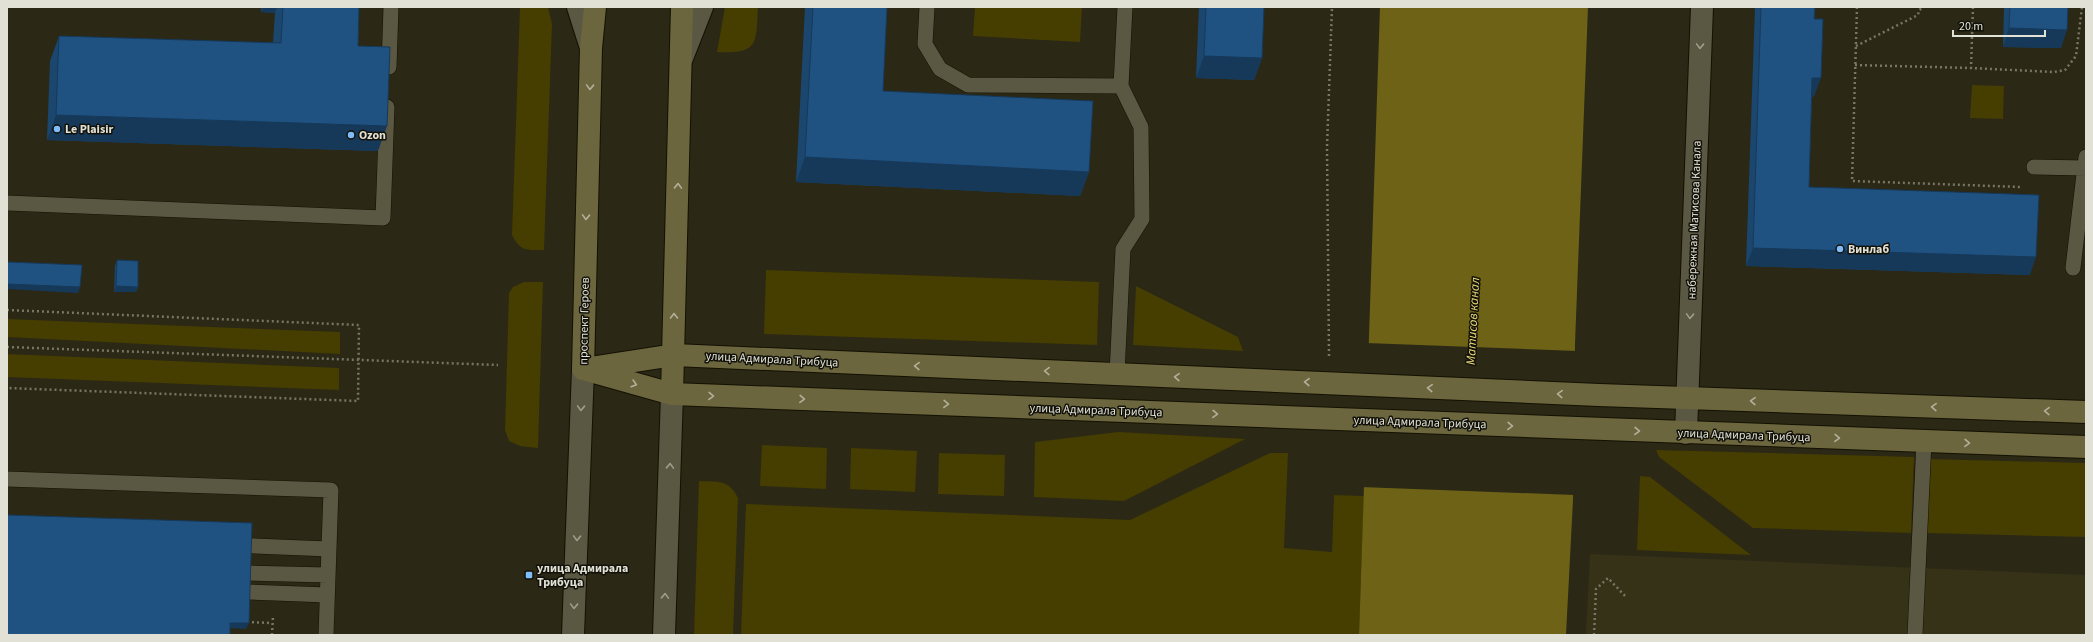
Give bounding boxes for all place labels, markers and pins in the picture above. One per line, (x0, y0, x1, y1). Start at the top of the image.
place label: Le Plaisir (65, 121, 114, 138)
marker: Le Plaisir (52, 124, 62, 134)
place label: Ozon (359, 127, 386, 144)
marker: Ozon (346, 130, 356, 140)
place label: Винлаб (1848, 241, 1889, 258)
marker: Винлаб (1835, 244, 1845, 254)
place label: улица Адмирала Трибуца (537, 560, 628, 591)
marker: улица Адмирала Трибуца (524, 570, 534, 580)

